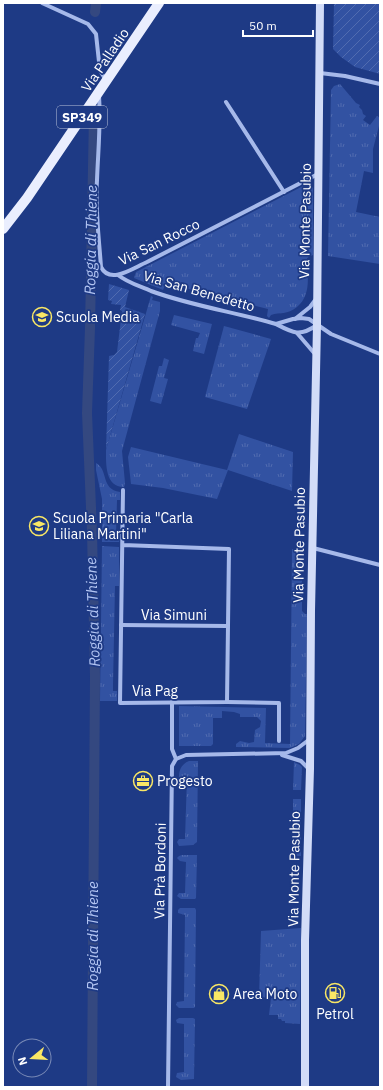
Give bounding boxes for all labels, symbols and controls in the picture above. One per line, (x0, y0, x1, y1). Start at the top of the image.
scale bar (243, 12, 313, 38)
text: 50 m (249, 18, 277, 33)
street label: Via Palladio (77, 25, 133, 95)
road number: SP349 (57, 106, 107, 128)
street label: Via Monte Pasubio (295, 163, 315, 279)
water label: Roggia di Thiene (80, 185, 101, 295)
street label: Via San Rocco (115, 215, 203, 269)
street label: Via San Benedetto (141, 266, 257, 316)
school or university icon: Scuola Media (31, 306, 53, 328)
place label: Scuola Media (56, 308, 140, 326)
street label: Via Monte Pasubio (289, 487, 309, 603)
place label: Scuola Primaria "Carla Liliana Martini" (53, 509, 193, 543)
school or university icon: Scuola Primaria "Carla Liliana Martini" (28, 515, 50, 537)
water label: Roggia di Thiene (81, 557, 104, 667)
street label: Via Simuni (141, 606, 207, 624)
street label: Via Pag (132, 682, 179, 700)
office icon: Progesto (132, 770, 154, 792)
place label: Progesto (157, 772, 213, 790)
street label: Via Monte Pasubio (284, 811, 304, 927)
street label: Via Prà Bordoni (150, 823, 170, 919)
water label: Roggia di Thiene (83, 881, 102, 991)
fuel station icon: Petrol (324, 982, 346, 1004)
shop icon: Area Moto (208, 983, 230, 1005)
place label: Area Moto (233, 985, 298, 1003)
place label: Petrol (316, 1005, 354, 1023)
north arrow (12, 1038, 52, 1078)
text: N (15, 1055, 30, 1067)

